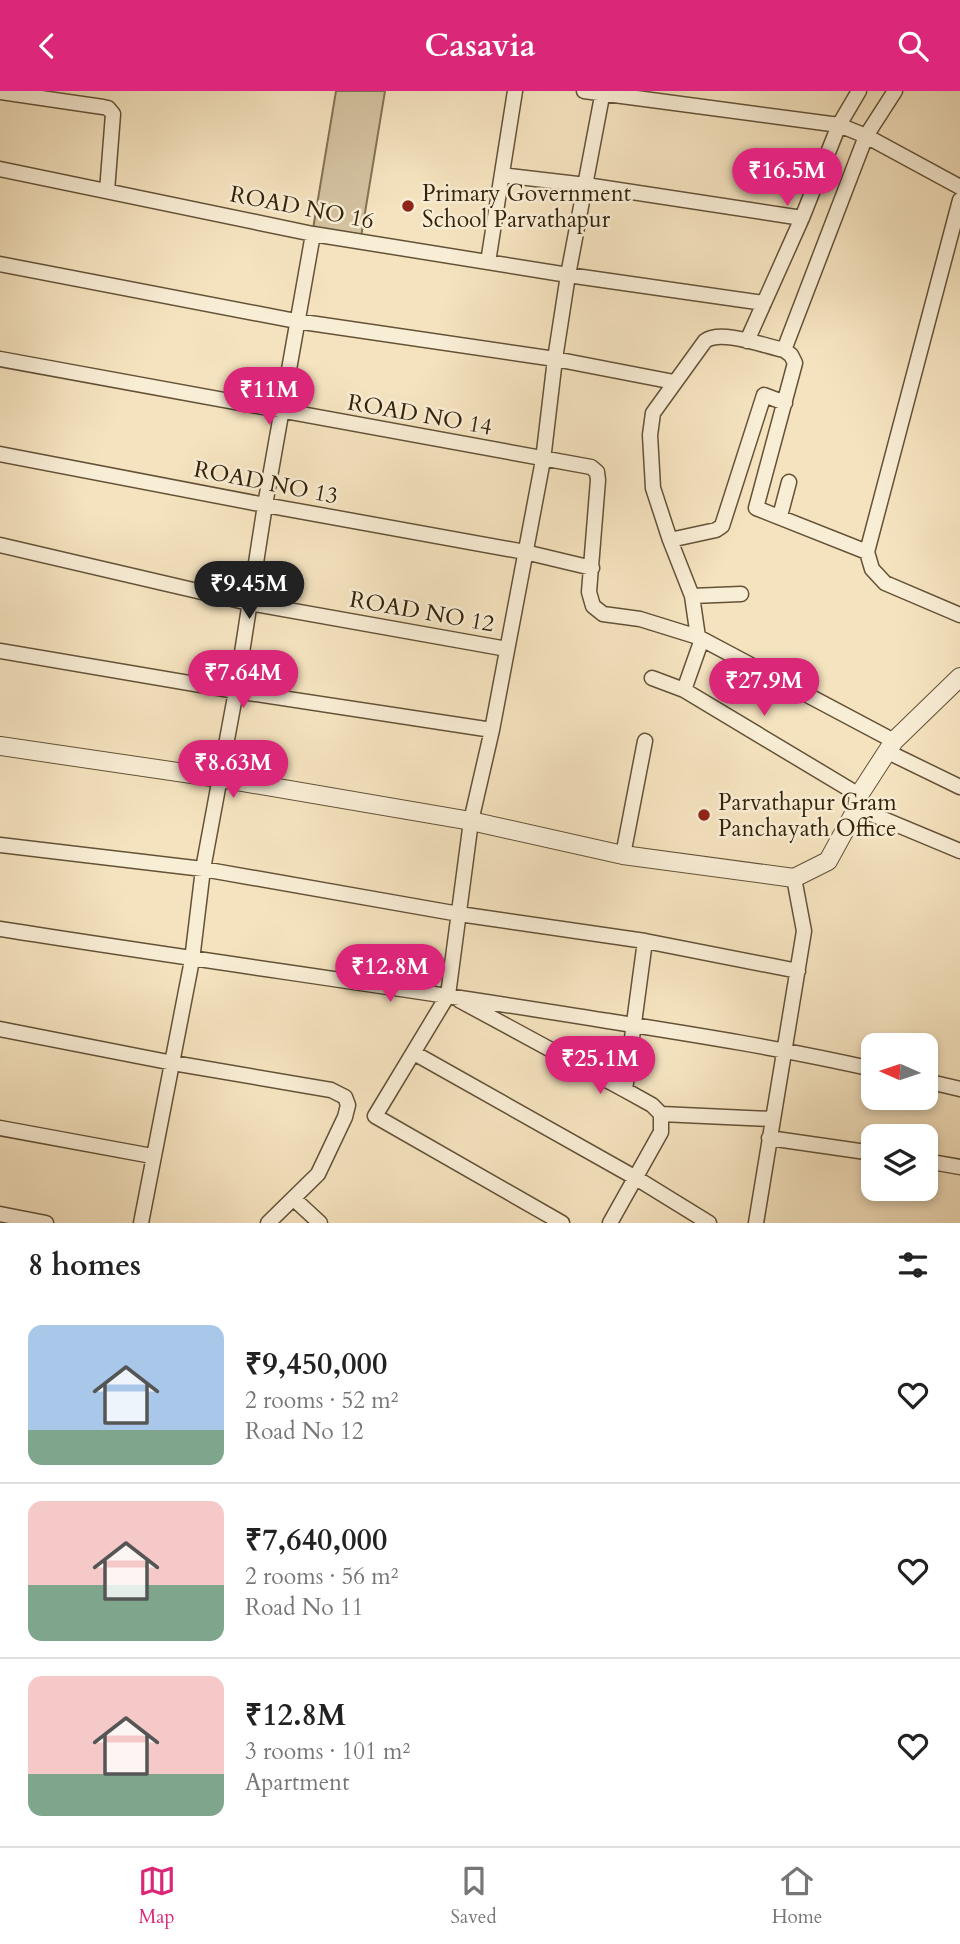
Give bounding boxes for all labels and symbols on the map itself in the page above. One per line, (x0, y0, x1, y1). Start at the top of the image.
pin: ₹16.5M (730, 149, 844, 208)
street label: ROAD NO 16 (227, 178, 377, 237)
place label: Primary Government School Parvathapur (422, 178, 631, 235)
marker: Primary Government School Parvathapur (400, 198, 416, 214)
pin: ₹11M (228, 367, 310, 427)
street label: ROAD NO 14 (345, 387, 495, 442)
street label: ROAD NO 13 (191, 453, 341, 512)
pin: ₹9.45M (192, 561, 306, 621)
street label: ROAD NO 12 (347, 584, 497, 639)
pin: ₹7.64M (186, 651, 300, 710)
pin: ₹27.9M (707, 659, 821, 718)
pin: ₹8.63M (176, 741, 290, 800)
place label: Parvathapur Gram Panchayath Office (718, 787, 897, 844)
marker: Parvathapur Gram Panchayath Office (696, 807, 712, 823)
pin: ₹12.8M (333, 944, 447, 1004)
north arrow (861, 1033, 938, 1109)
pin: ₹25.1M (543, 1037, 657, 1096)

